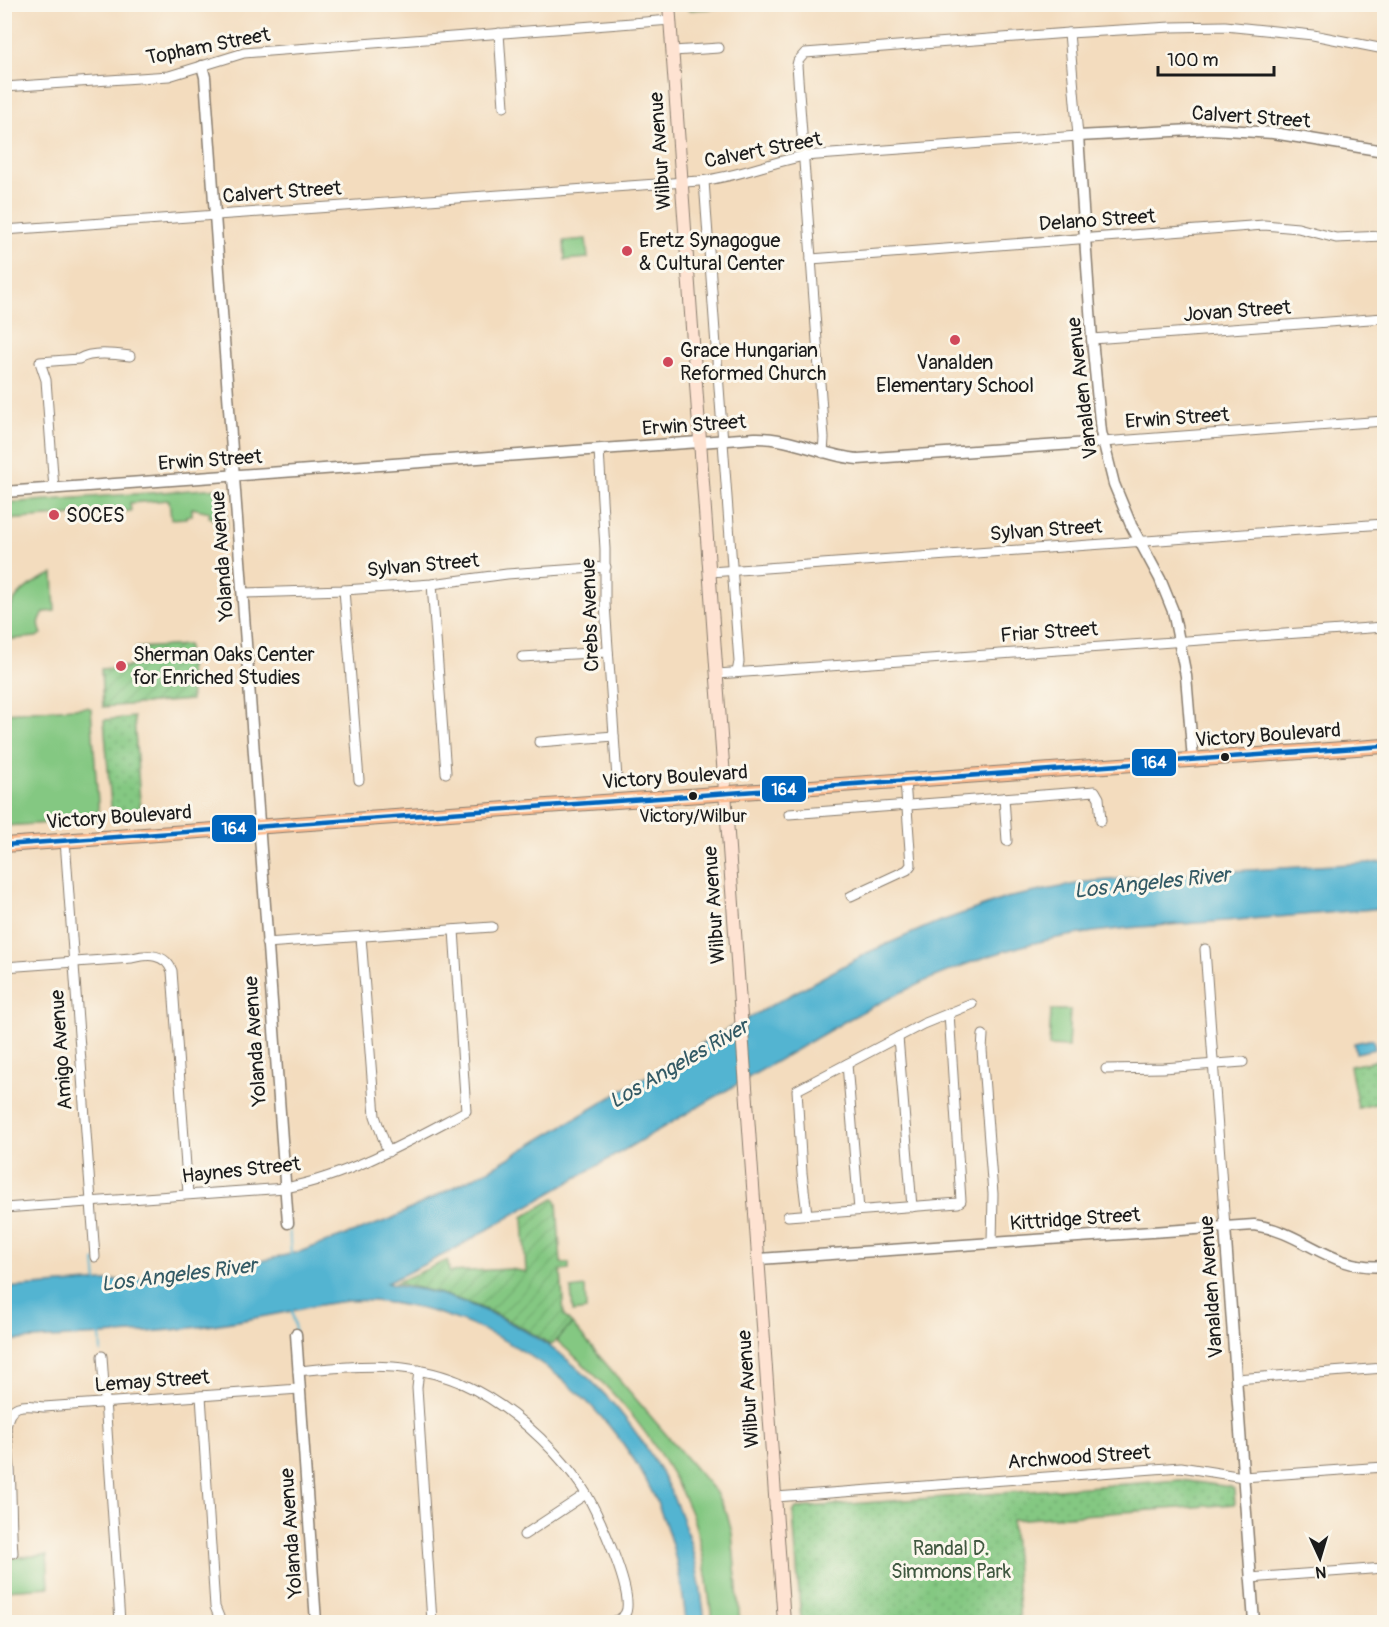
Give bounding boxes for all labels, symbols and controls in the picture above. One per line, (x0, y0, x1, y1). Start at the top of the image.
street label: Topham Street (144, 22, 273, 70)
scale bar (1158, 39, 1274, 77)
text: 100 m (1167, 49, 1219, 72)
street label: Wilbur Avenue (643, 91, 677, 211)
street label: Calvert Street (1191, 100, 1312, 134)
street label: Calvert Street (702, 126, 825, 174)
street label: Calvert Street (222, 175, 343, 209)
street label: Delano Street (1038, 203, 1157, 237)
place label: Eretz Synagogue & Cultural Center (639, 228, 785, 276)
marker: Eretz Synagogue & Cultural Center (620, 244, 634, 258)
street label: Jovan Street (1182, 295, 1293, 327)
street label: Vanalden Avenue (1061, 316, 1103, 460)
marker: Vanalden Elementary School (948, 333, 962, 347)
place label: Grace Hungarian Reformed Church (680, 338, 826, 386)
place label: Vanalden Elementary School (876, 350, 1034, 398)
marker: Grace Hungarian Reformed Church (661, 355, 675, 369)
street label: Erwin Street (1124, 402, 1231, 434)
street label: Erwin Street (641, 409, 748, 441)
street label: Erwin Street (157, 444, 264, 476)
street label: Yolanda Avenue (205, 490, 239, 623)
place label: SOCES (66, 503, 125, 528)
marker: SOCES (47, 508, 61, 522)
street label: Sylvan Street (989, 514, 1104, 546)
street label: Sylvan Street (366, 548, 481, 582)
street label: Crebs Avenue (576, 558, 604, 672)
street label: Friar Street (999, 616, 1100, 648)
place label: Sherman Oaks Center for Enriched Studies (133, 642, 315, 690)
marker: Sherman Oaks Center for Enriched Studies (114, 659, 128, 673)
street label: Victory Boulevard (1194, 717, 1342, 753)
line badge: 164 (1131, 748, 1177, 777)
unlabelled marker (1219, 751, 1231, 763)
text: 164 (1142, 753, 1167, 773)
street label: Victory Boulevard (601, 759, 749, 795)
line badge: 164 (761, 775, 807, 803)
text: 164 (772, 780, 797, 800)
marker: Victory/Wilbur (687, 790, 699, 802)
street label: Victory Boulevard (45, 799, 193, 835)
place label: Victory/Wilbur (639, 805, 747, 828)
line badge: 164 (211, 814, 257, 843)
text: 164 (222, 819, 247, 839)
street label: Wilbur Avenue (697, 845, 731, 965)
water label: Los Angeles River (1073, 861, 1234, 905)
street label: Yolanda Avenue (238, 975, 272, 1108)
street label: Amigo Avenue (44, 989, 78, 1111)
water label: Los Angeles River (604, 1012, 756, 1115)
street label: Haynes Street (180, 1151, 303, 1189)
street label: Kittridge Street (1009, 1202, 1142, 1236)
street label: Vanalden Avenue (1194, 1215, 1228, 1359)
water label: Los Angeles River (100, 1252, 261, 1298)
street label: Wilbur Avenue (731, 1329, 765, 1449)
street label: Lemay Street (94, 1364, 211, 1397)
street label: Archwood Street (1007, 1439, 1152, 1474)
street label: Yolanda Avenue (274, 1467, 308, 1600)
north arrow (1290, 1528, 1350, 1588)
park label: Randal D. Simmons Park (891, 1536, 1012, 1584)
text: N (1315, 1562, 1327, 1582)

